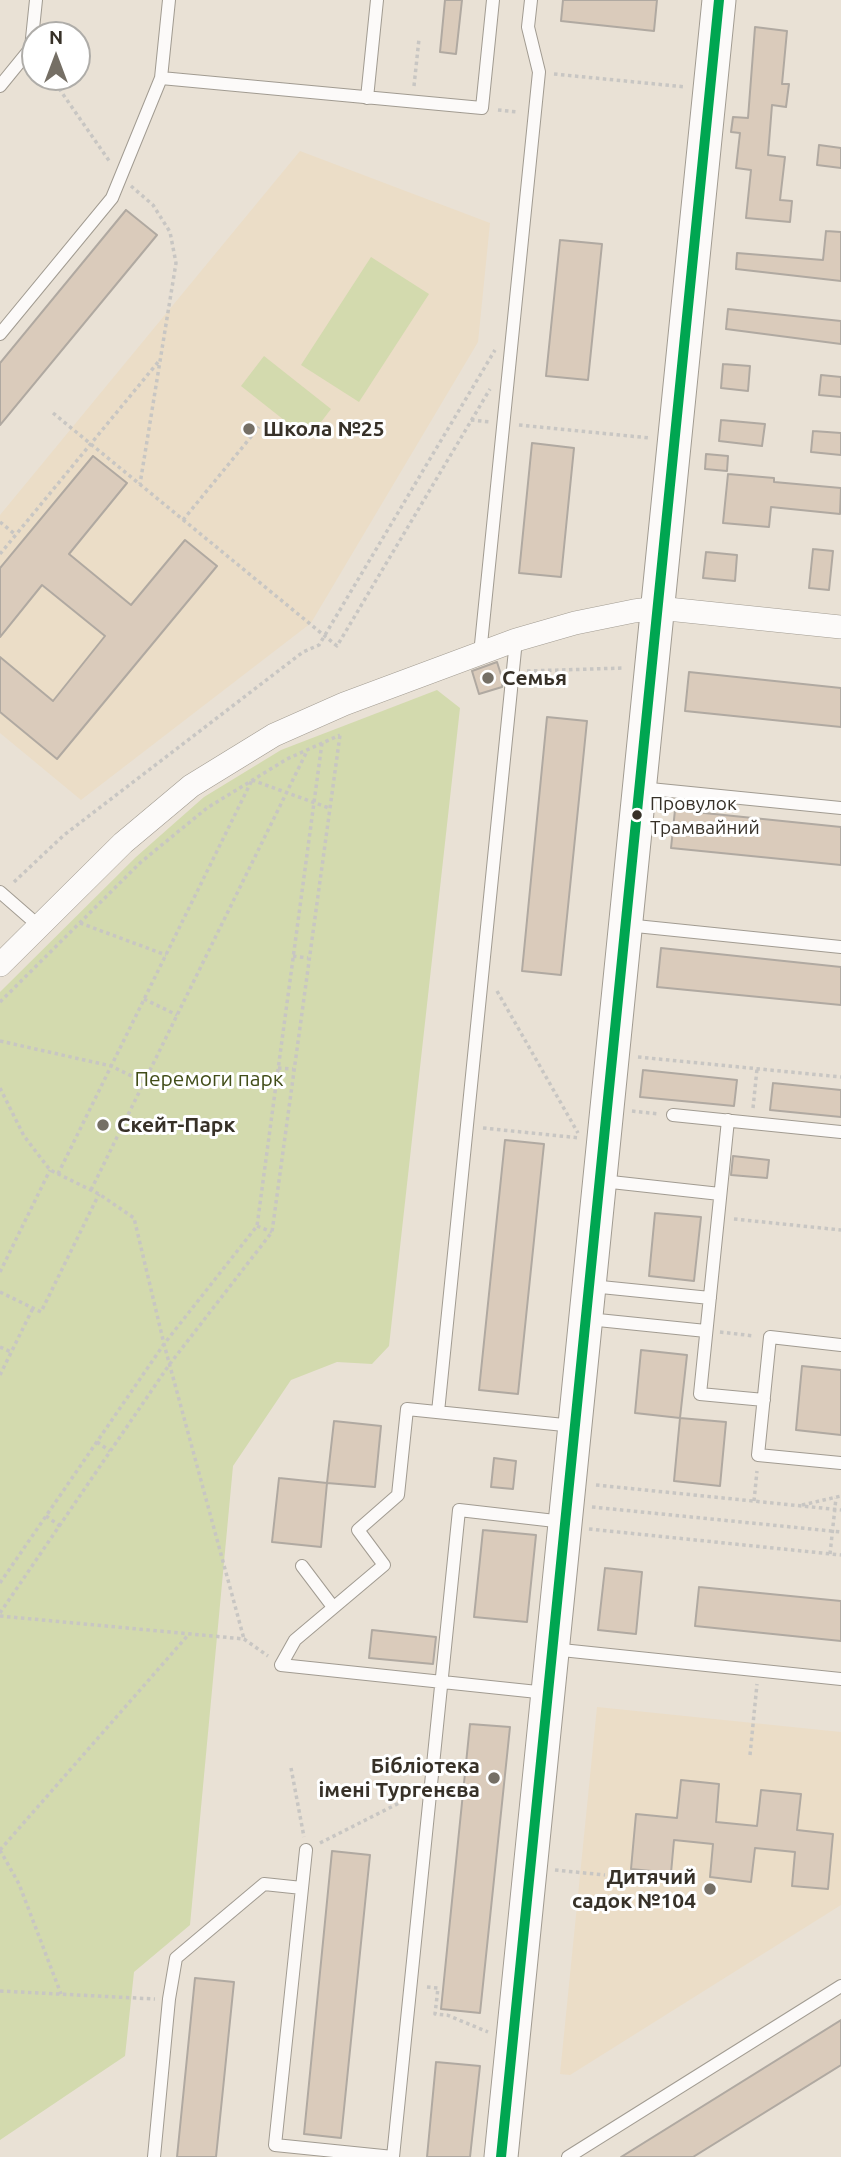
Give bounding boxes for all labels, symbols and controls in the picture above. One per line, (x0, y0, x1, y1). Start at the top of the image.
north arrow (21, 21, 91, 91)
text: N (49, 26, 63, 48)
place label: Школа №25 (263, 416, 385, 442)
marker: Школа №25 (241, 421, 257, 437)
place label: Семья (502, 665, 567, 691)
marker: Семья (480, 670, 496, 686)
place label: Провулок Трамвайний (650, 793, 760, 837)
marker: Провулок Трамвайний (630, 808, 644, 822)
park label: Перемоги парк (134, 1066, 284, 1092)
place label: Скейт-Парк (117, 1112, 235, 1138)
marker: Скейт-Парк (95, 1117, 111, 1133)
place label: Бібліотека імені Тургенєва (319, 1753, 480, 1803)
marker: Бібліотека імені Тургенєва (486, 1770, 502, 1786)
place label: Дитячий садок №104 (572, 1864, 696, 1914)
marker: Дитячий садок №104 (702, 1881, 718, 1897)

